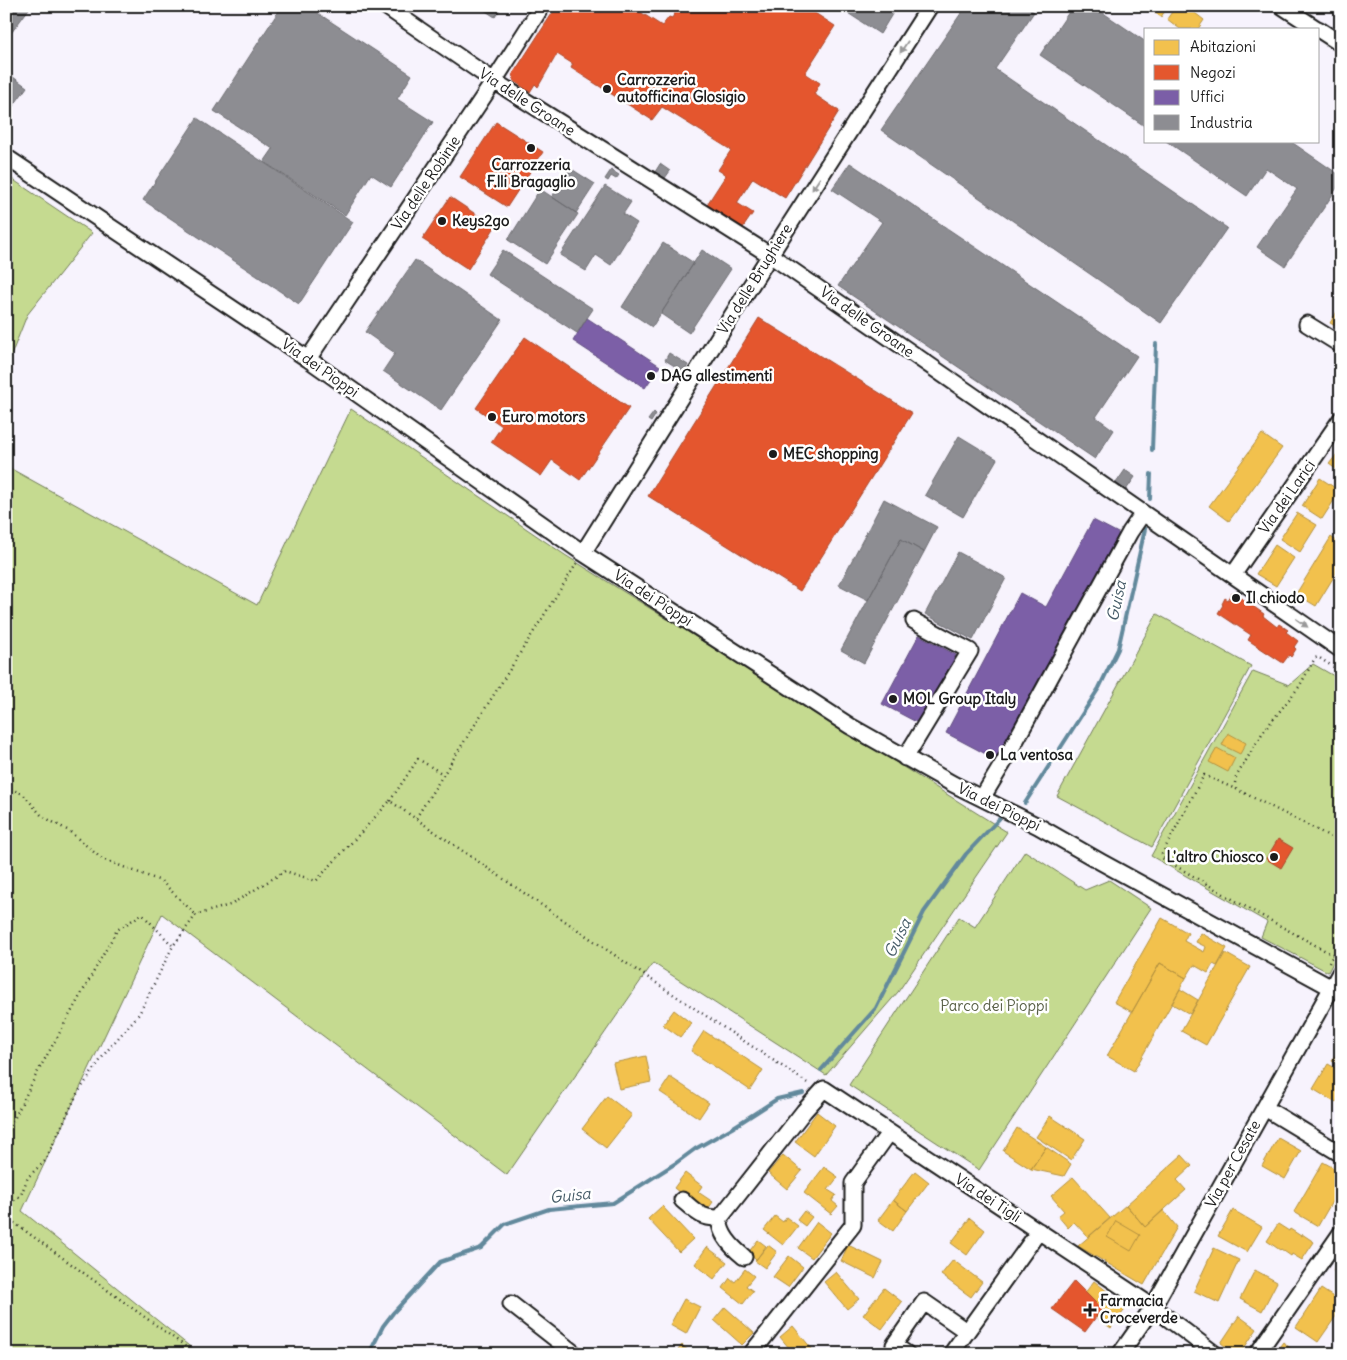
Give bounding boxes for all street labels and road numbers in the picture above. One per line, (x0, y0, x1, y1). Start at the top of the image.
street label: Via delle Groane (476, 63, 579, 140)
street label: Via delle Robinie (387, 132, 464, 234)
street label: Via delle Brughiere (713, 220, 796, 338)
street label: Via delle Groane (817, 282, 918, 361)
street label: Via dei Pioppi (278, 334, 363, 401)
street label: Via dei Larici (1254, 456, 1319, 537)
street label: Via dei Pioppi (610, 565, 696, 630)
street label: Via dei Pioppi (955, 778, 1044, 835)
street label: Via per Cesate (1201, 1117, 1264, 1211)
street label: Via dei Tigli (952, 1169, 1025, 1226)

